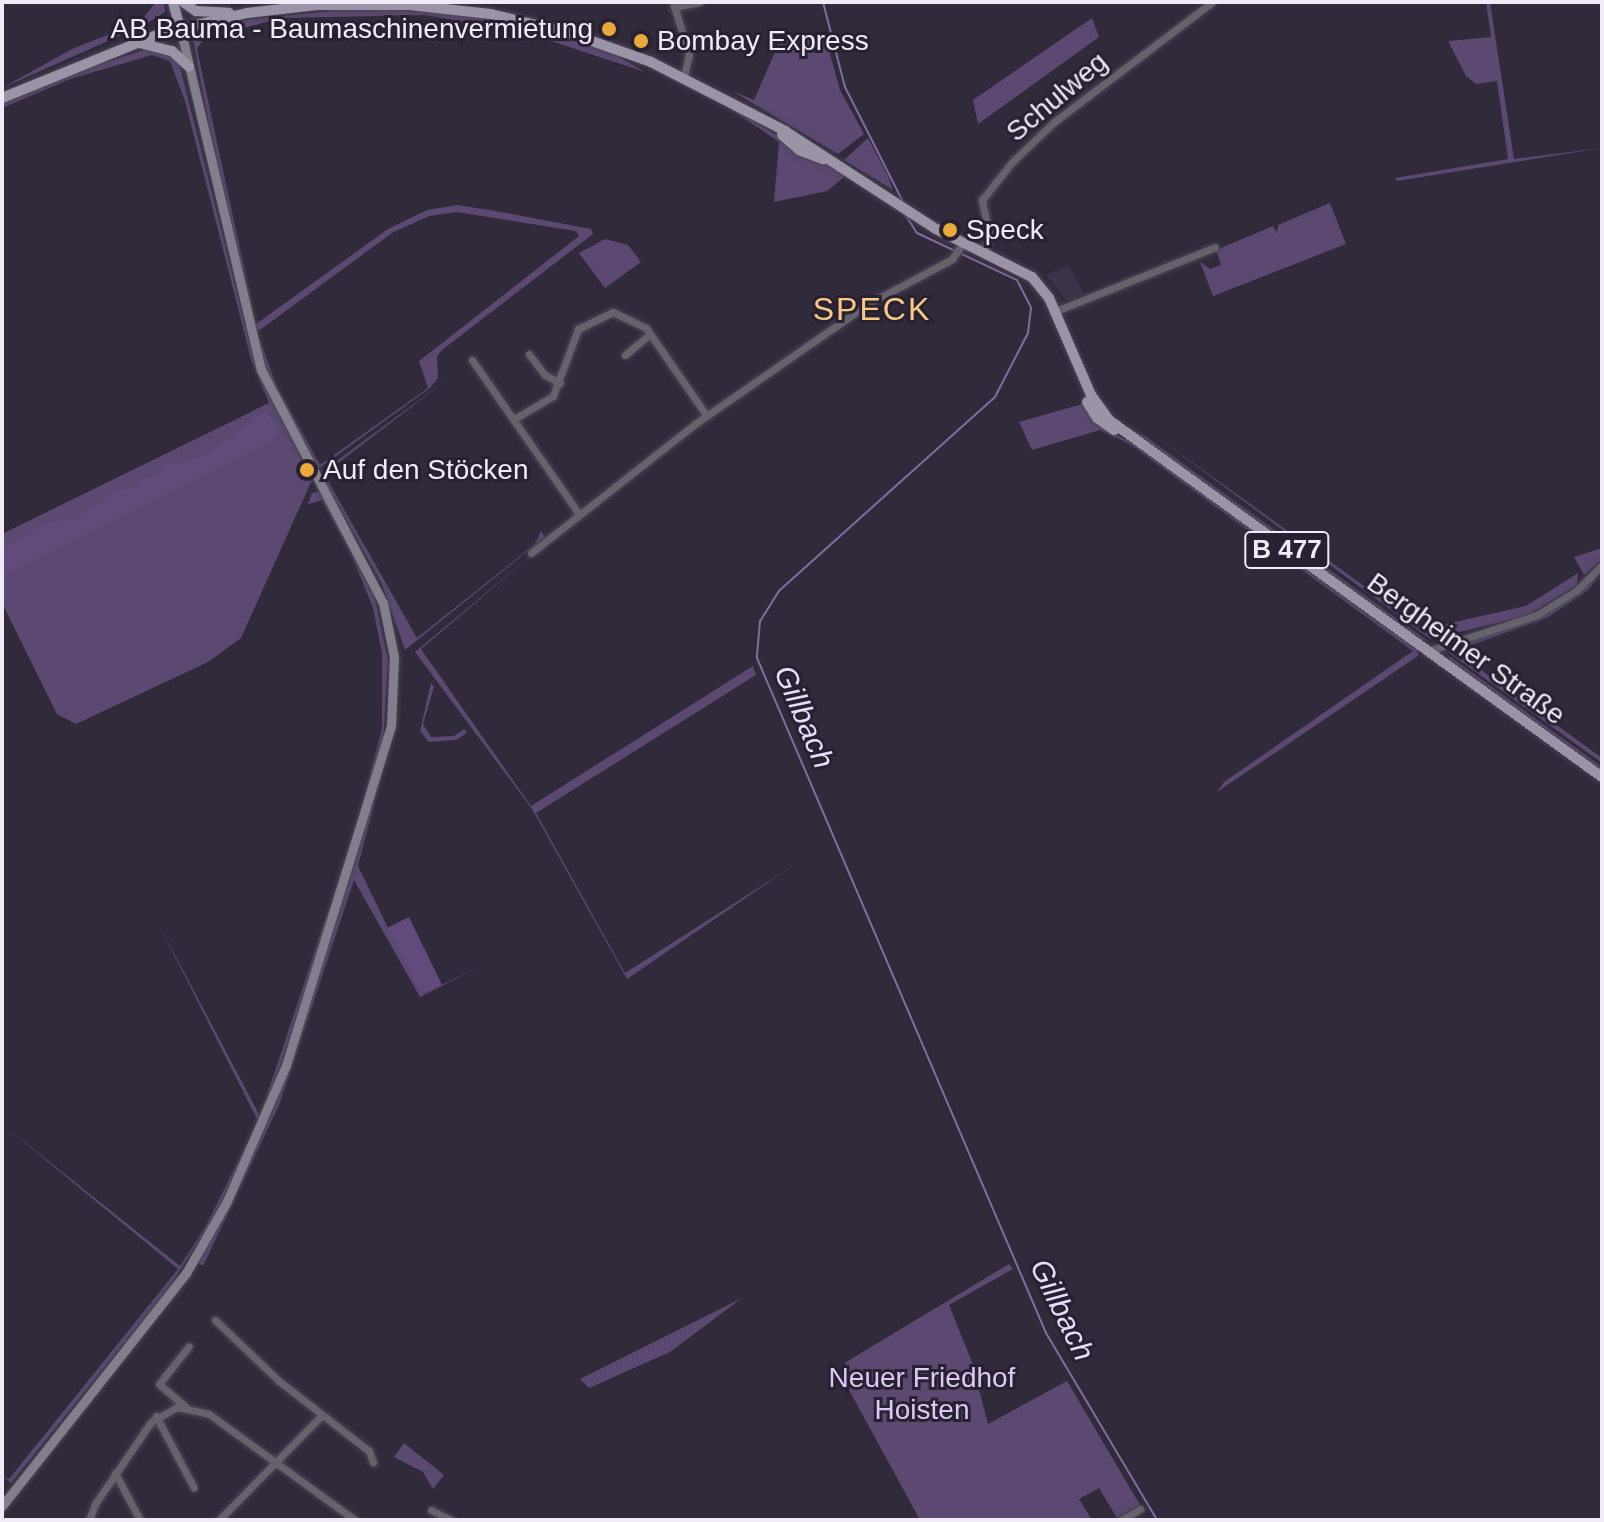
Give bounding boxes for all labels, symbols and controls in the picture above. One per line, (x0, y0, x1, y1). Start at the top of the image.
place label: AB Bauma - Baumaschinenvermietung (111, 12, 593, 46)
marker: AB Bauma - Baumaschinenvermietung (600, 20, 618, 38)
place label: Bombay Express (657, 24, 869, 58)
marker: Bombay Express (632, 32, 650, 50)
street label: Schulweg (1000, 45, 1114, 149)
place label: Speck (966, 213, 1044, 247)
marker: Speck (941, 221, 959, 239)
district label: SPECK (813, 290, 931, 328)
place label: Auf den Stöcken (323, 453, 528, 487)
marker: Auf den Stöcken (298, 461, 316, 479)
road number: B 477 (1243, 528, 1331, 572)
street label: Bergheimer Straße (1360, 566, 1572, 732)
water label: Gillbach (766, 660, 842, 774)
water label: Gillbach (1022, 1253, 1102, 1367)
park label: Neuer Friedhof Hoisten (829, 1361, 1015, 1427)

